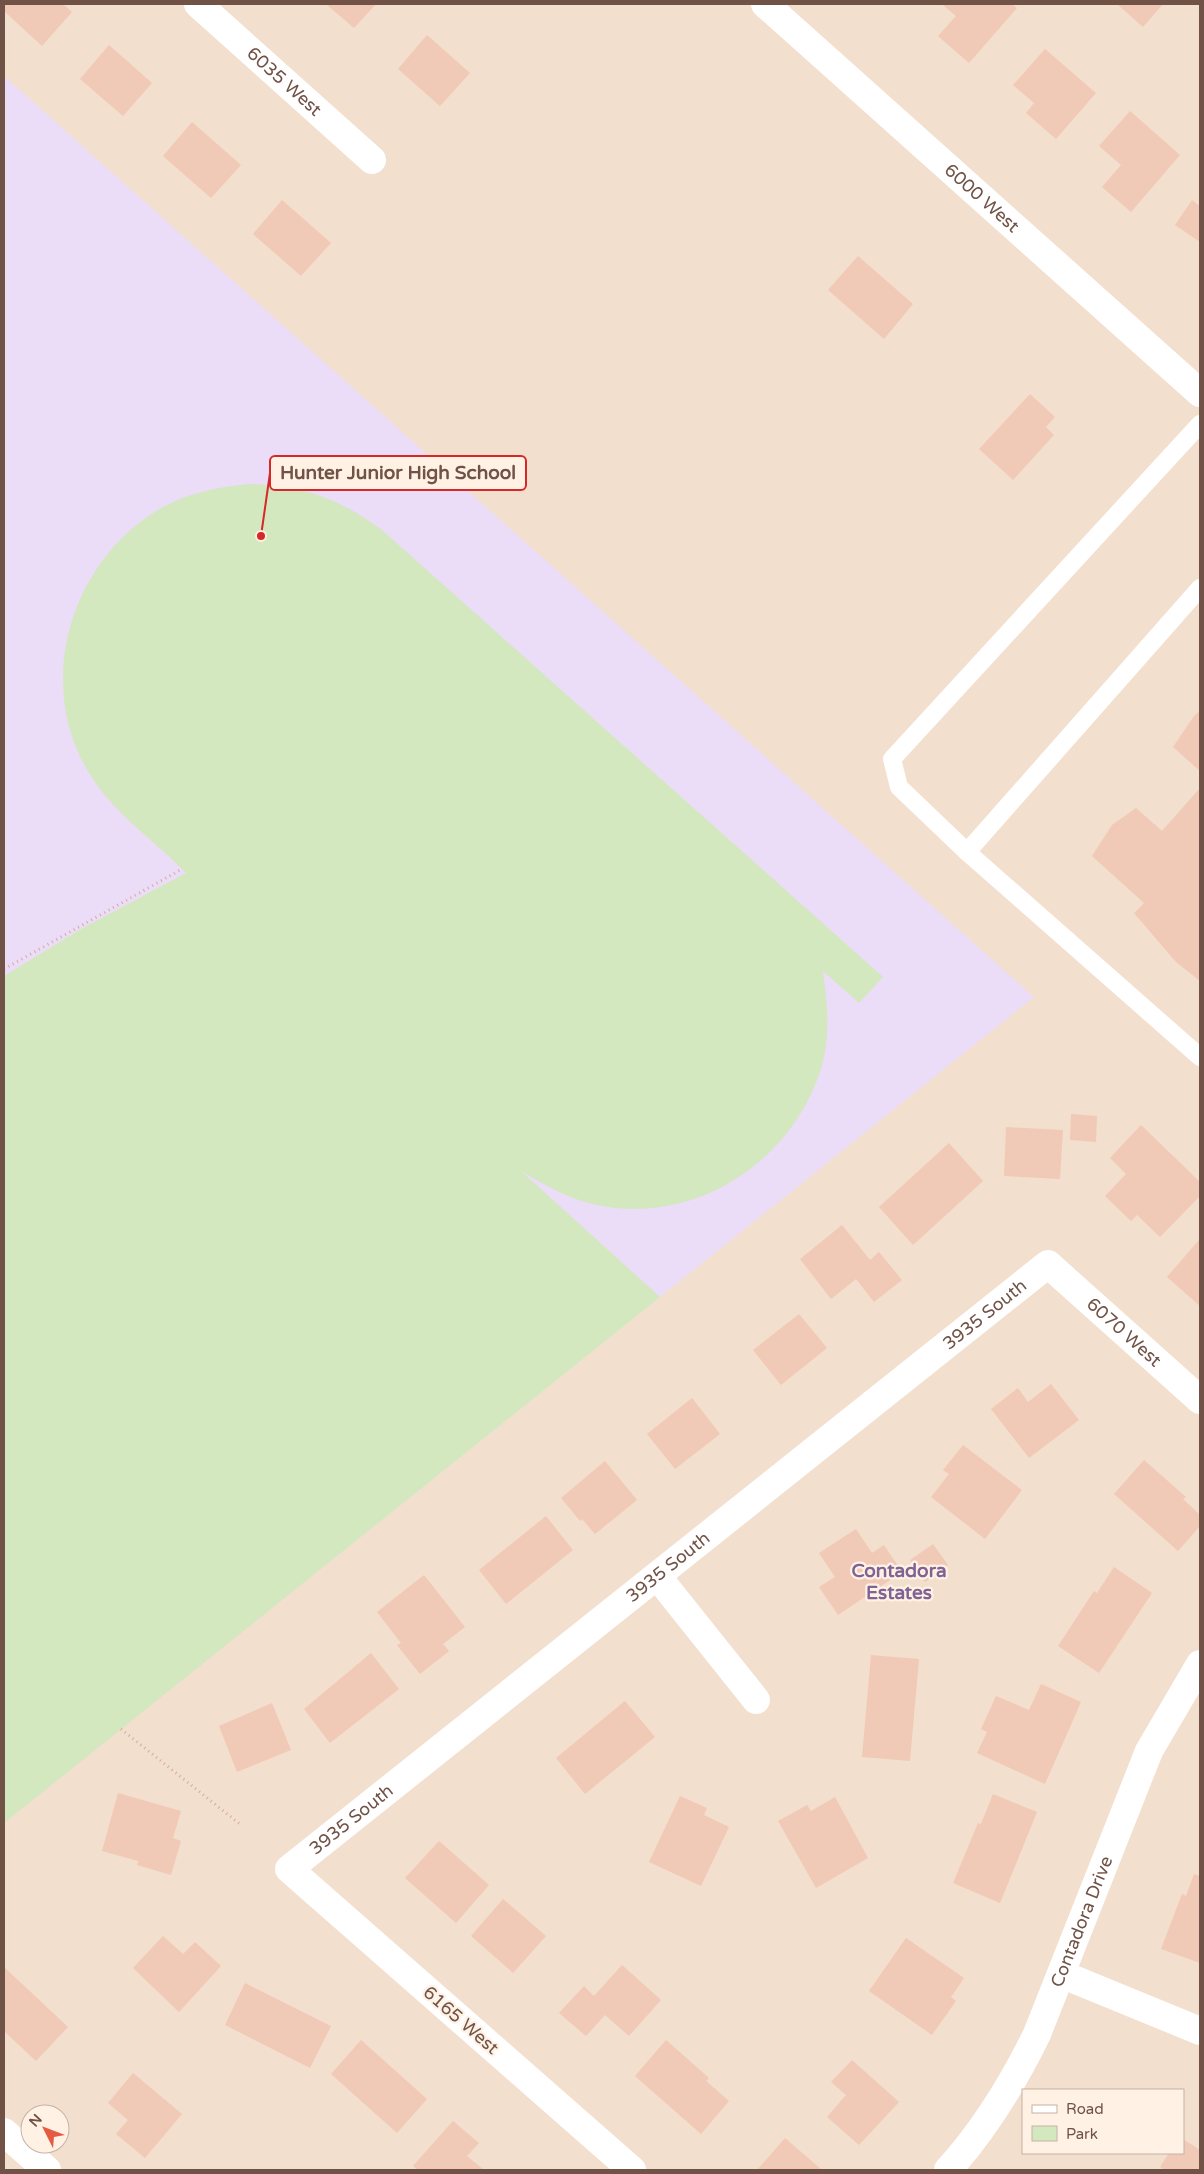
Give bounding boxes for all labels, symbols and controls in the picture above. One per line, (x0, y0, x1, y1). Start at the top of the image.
street label: 6035 West (242, 42, 326, 121)
street label: 6000 West (940, 159, 1024, 237)
callout: Hunter Junior High School (270, 456, 526, 490)
text: Hunter Junior High School (280, 462, 516, 485)
street label: 3935 South (938, 1274, 1031, 1354)
street label: 6070 West (1082, 1293, 1166, 1371)
street label: 3935 South (622, 1527, 714, 1607)
district label: Contadora Estates (851, 1560, 947, 1604)
street label: 3935 South (305, 1779, 398, 1859)
street label: Contadora Drive (1046, 1853, 1117, 1990)
street label: 6165 West (419, 1981, 503, 2059)
legend (1022, 2089, 1184, 2154)
text: Road (1066, 2100, 1104, 2118)
north arrow (20, 2104, 70, 2154)
text: N (26, 2111, 46, 2131)
text: Park (1066, 2125, 1098, 2143)

